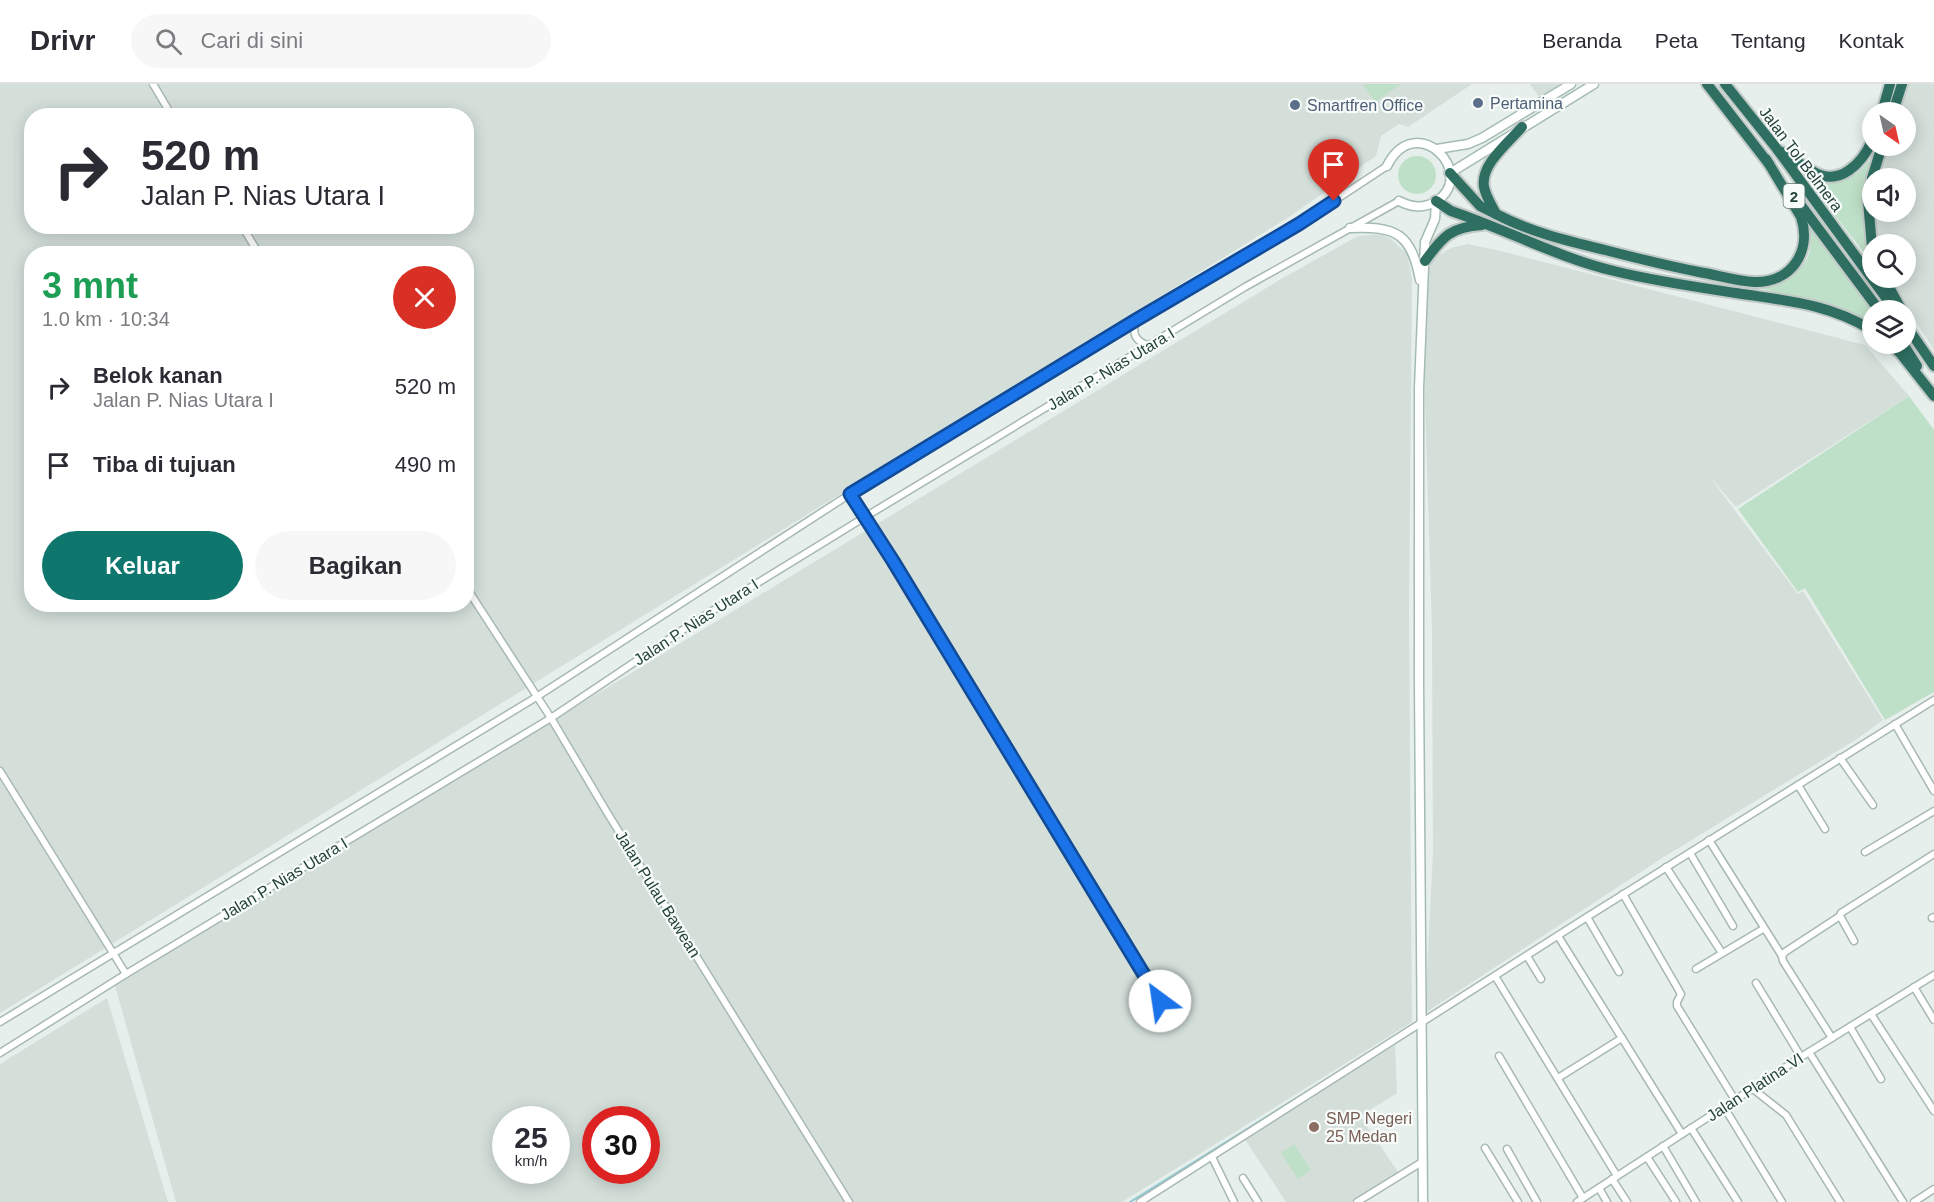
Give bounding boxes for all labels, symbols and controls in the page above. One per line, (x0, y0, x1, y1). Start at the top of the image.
search box (131, 14, 551, 68)
text: Drivr (30, 25, 95, 56)
icon: search (152, 25, 185, 58)
text: Cari di sini (200, 28, 303, 53)
text: Beranda (1542, 29, 1622, 52)
text: Peta (1655, 29, 1698, 52)
text: Tentang (1731, 29, 1806, 52)
text: Kontak (1839, 29, 1904, 52)
place label: Pertamina (1490, 95, 1563, 112)
marker: Pertamina (1471, 96, 1485, 110)
place label: Smartfren Office (1307, 97, 1423, 114)
marker: Smartfren Office (1288, 98, 1302, 112)
north arrow (1862, 102, 1916, 156)
map controls (1862, 102, 1916, 354)
street label: Jalan Tol Belmera (1756, 103, 1846, 215)
icon: right (42, 132, 120, 210)
text: 520 m (141, 132, 260, 179)
pin (1308, 139, 1359, 201)
icon: arrive (1317, 148, 1350, 181)
button: sound (1862, 168, 1916, 222)
text: Jalan P. Nias Utara I (141, 181, 385, 211)
road number: 2 (1784, 184, 1804, 208)
button: search (1862, 234, 1916, 288)
text: 3 mnt (42, 265, 138, 306)
button: close (393, 266, 456, 329)
button: layers (1862, 300, 1916, 354)
text: 1.0 km · 10:34 (42, 308, 170, 330)
street label: Jalan P. Nias Utara I (1045, 324, 1177, 414)
text: Belok kanan (93, 363, 223, 388)
icon: right (42, 371, 75, 404)
text: 520 m (395, 374, 456, 399)
text: Jalan P. Nias Utara I (93, 389, 274, 411)
icon: arrive (42, 449, 75, 482)
text: Tiba di tujuan (93, 452, 236, 477)
text: 490 m (395, 452, 456, 477)
button: Keluar (42, 531, 243, 600)
button: Bagikan (255, 531, 456, 600)
street label: Jalan P. Nias Utara I (631, 575, 761, 669)
street label: Jalan Pulau Bawean (612, 828, 704, 960)
street label: Jalan P. Nias Utara I (218, 834, 350, 924)
position arrow (1128, 969, 1192, 1033)
street label: Jalan Platina VI (1704, 1050, 1806, 1124)
speed limit sign: 30 (582, 1106, 660, 1184)
place label: SMP Negeri 25 Medan (1326, 1110, 1412, 1145)
marker: SMP Negeri 25 Medan (1307, 1120, 1321, 1134)
text: 25 (514, 1121, 548, 1154)
text: km/h (515, 1152, 547, 1169)

